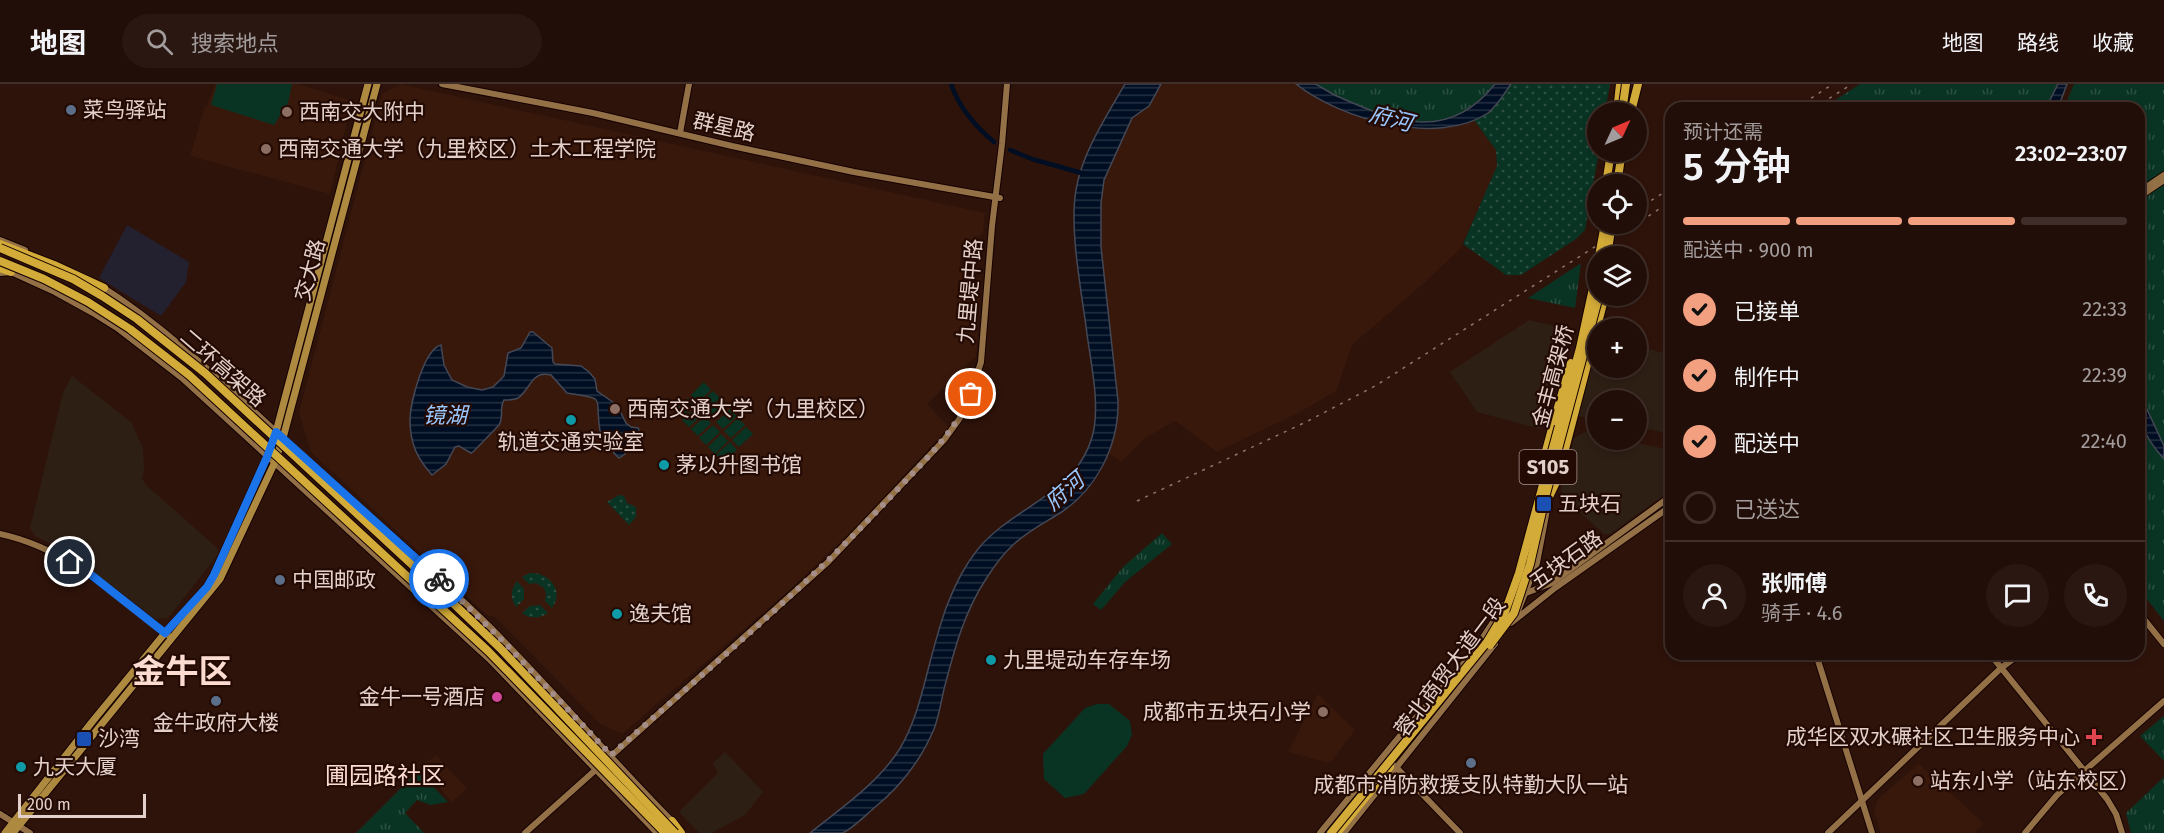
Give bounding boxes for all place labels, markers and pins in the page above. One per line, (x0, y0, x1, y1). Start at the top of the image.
place label: 菜鸟驿站 (83, 97, 167, 123)
place label: 西南交大附中 (299, 99, 425, 125)
marker: 菜鸟驿站 (64, 103, 78, 117)
marker: 西南交大附中 (280, 105, 294, 119)
place label: 西南交通大学（九里校区）土木工程学院 (278, 136, 656, 162)
marker: 西南交通大学（九里校区）土木工程学院 (259, 142, 273, 156)
pin (945, 368, 996, 419)
place label: 西南交通大学（九里校区） (627, 396, 879, 422)
marker: 西南交通大学（九里校区） (608, 402, 622, 416)
marker: 轨道交通实验室 (564, 413, 578, 427)
place label: 轨道交通实验室 (498, 429, 645, 455)
place label: 茅以升图书馆 (676, 452, 802, 478)
marker: 茅以升图书馆 (657, 458, 671, 472)
place label: 五块石 (1558, 491, 1621, 517)
marker: 五块石 (1535, 495, 1553, 513)
pin (44, 536, 95, 587)
place label: 中国邮政 (292, 567, 376, 593)
marker: 中国邮政 (273, 573, 287, 587)
place label: 逸夫馆 (629, 601, 692, 627)
marker: 逸夫馆 (610, 607, 624, 621)
place label: 九里堤动车存车场 (1003, 647, 1171, 673)
marker: 九里堤动车存车场 (984, 653, 998, 667)
place label: 金牛一号酒店 (359, 684, 485, 710)
marker: 金牛一号酒店 (490, 690, 504, 704)
marker: 金牛政府大楼 (209, 694, 223, 708)
place label: 成都市五块石小学 (1143, 699, 1311, 725)
marker: 成都市五块石小学 (1316, 705, 1330, 719)
place label: 金牛政府大楼 (153, 710, 279, 736)
place label: 成华区双水碾社区卫生服务中心 (1786, 724, 2080, 750)
place label: 沙湾 (98, 726, 140, 752)
marker: 成华区双水碾社区卫生服务中心 (2085, 728, 2103, 746)
marker: 沙湾 (75, 730, 93, 748)
place label: 九天大厦 (33, 754, 117, 780)
marker: 成都市消防救援支队特勤大队一站 (1464, 756, 1478, 770)
marker: 九天大厦 (14, 760, 28, 774)
place label: 站东小学（站东校区） (1930, 768, 2140, 794)
place label: 成都市消防救援支队特勤大队一站 (1314, 772, 1629, 798)
marker: 站东小学（站东校区） (1911, 774, 1925, 788)

